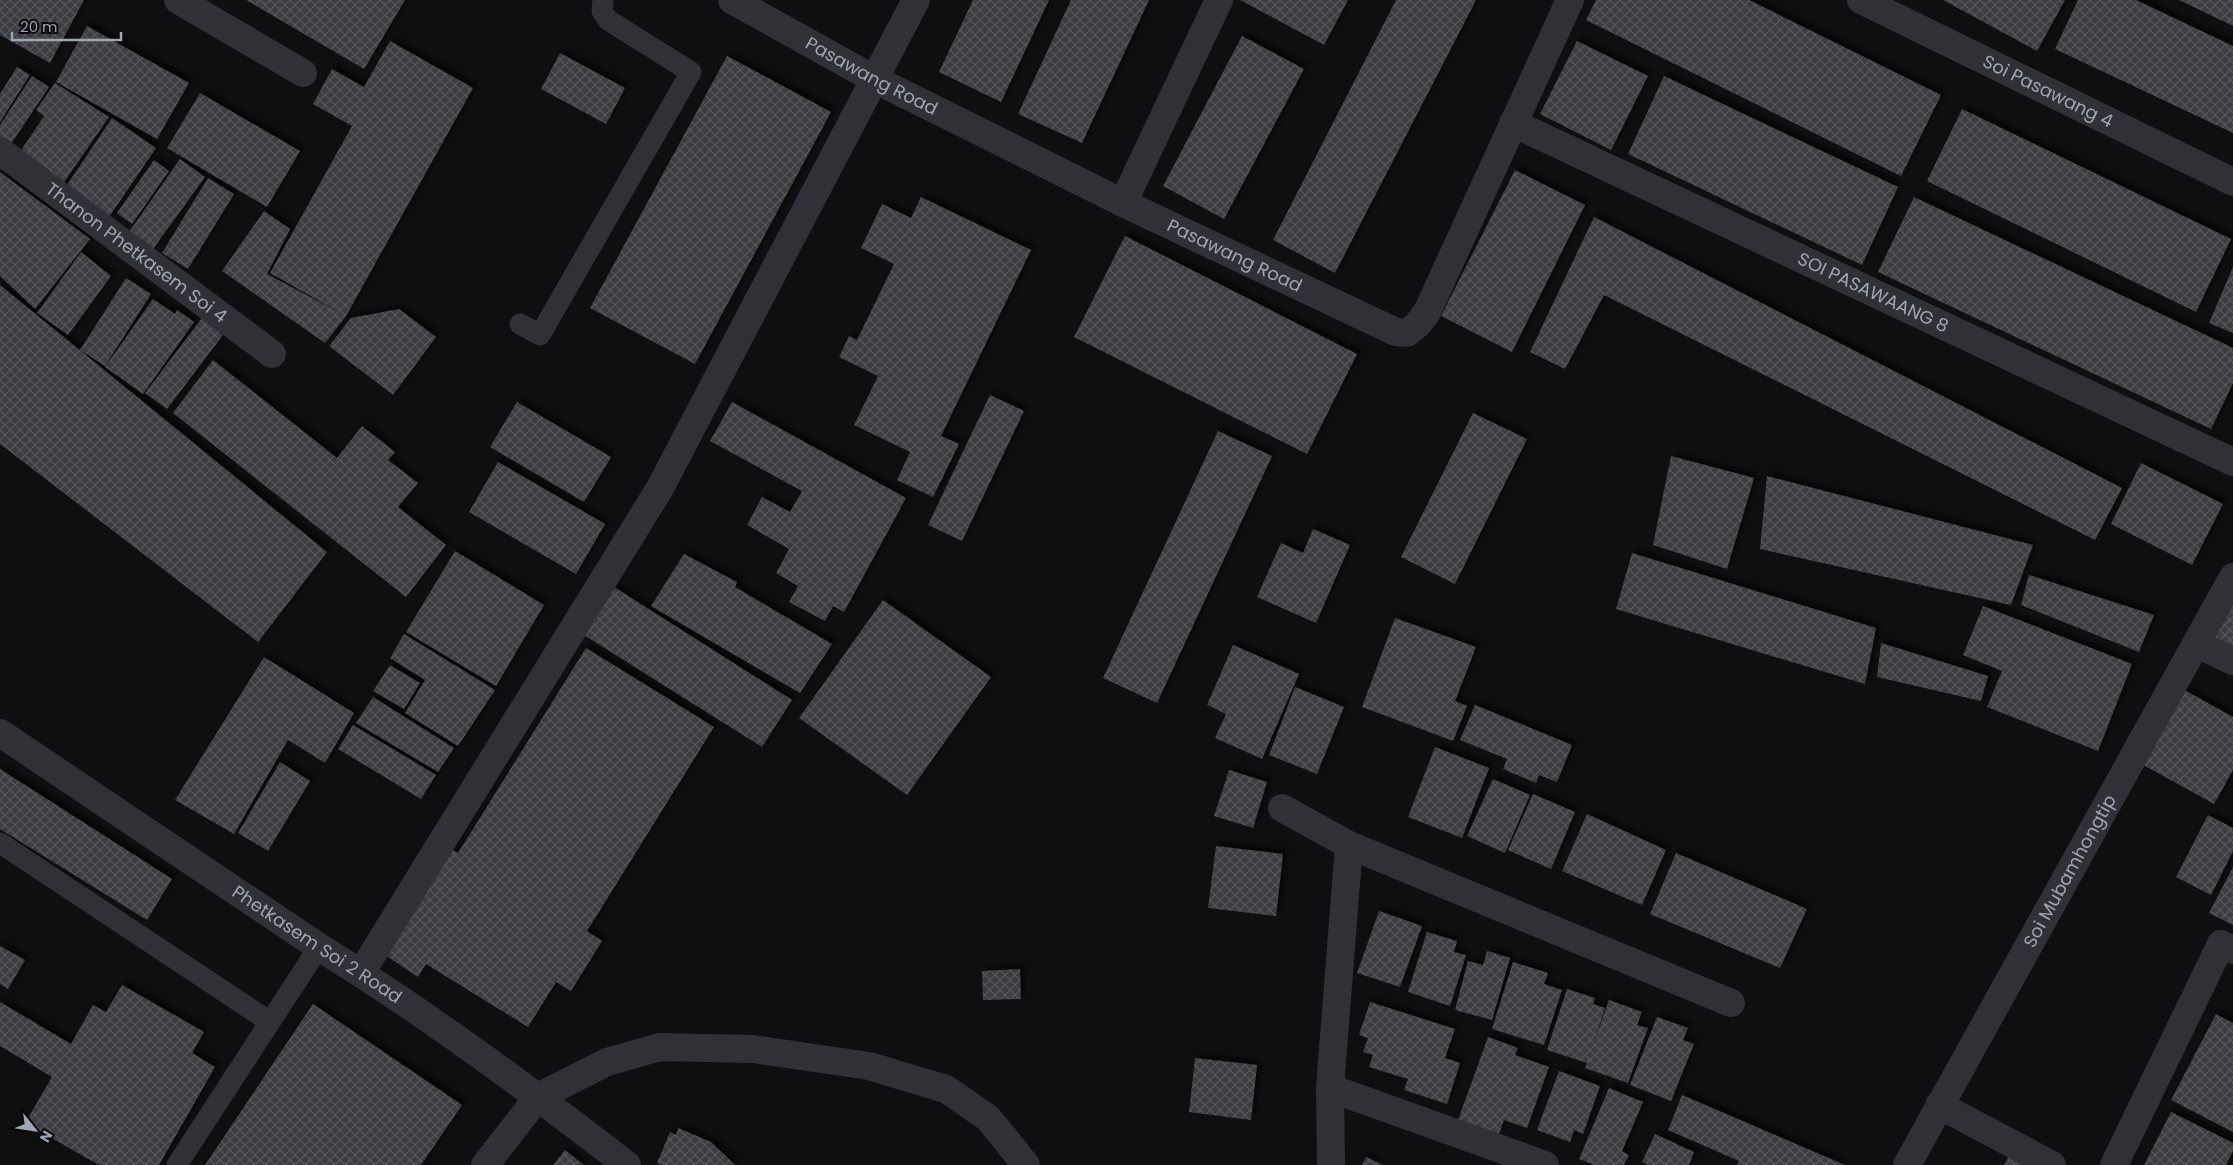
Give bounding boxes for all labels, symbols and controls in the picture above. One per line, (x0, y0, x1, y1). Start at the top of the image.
scale bar (12, 10, 121, 42)
text: 20 m (20, 16, 58, 37)
street label: Pasawang Road (801, 30, 942, 121)
street label: Soi Pasawang 4 (1979, 48, 2117, 133)
street label: Thanon Phetkasem Soi 4 (41, 176, 232, 328)
street label: Pasawang Road (1163, 213, 1306, 298)
street label: SOI PASAWAANG 8 (1794, 246, 1953, 338)
street label: Soi Mubamhongtip (2017, 790, 2122, 952)
street label: Phetkasem Soi 2 Road (227, 879, 407, 1009)
north arrow (10, 1105, 60, 1155)
text: N (35, 1127, 58, 1146)

